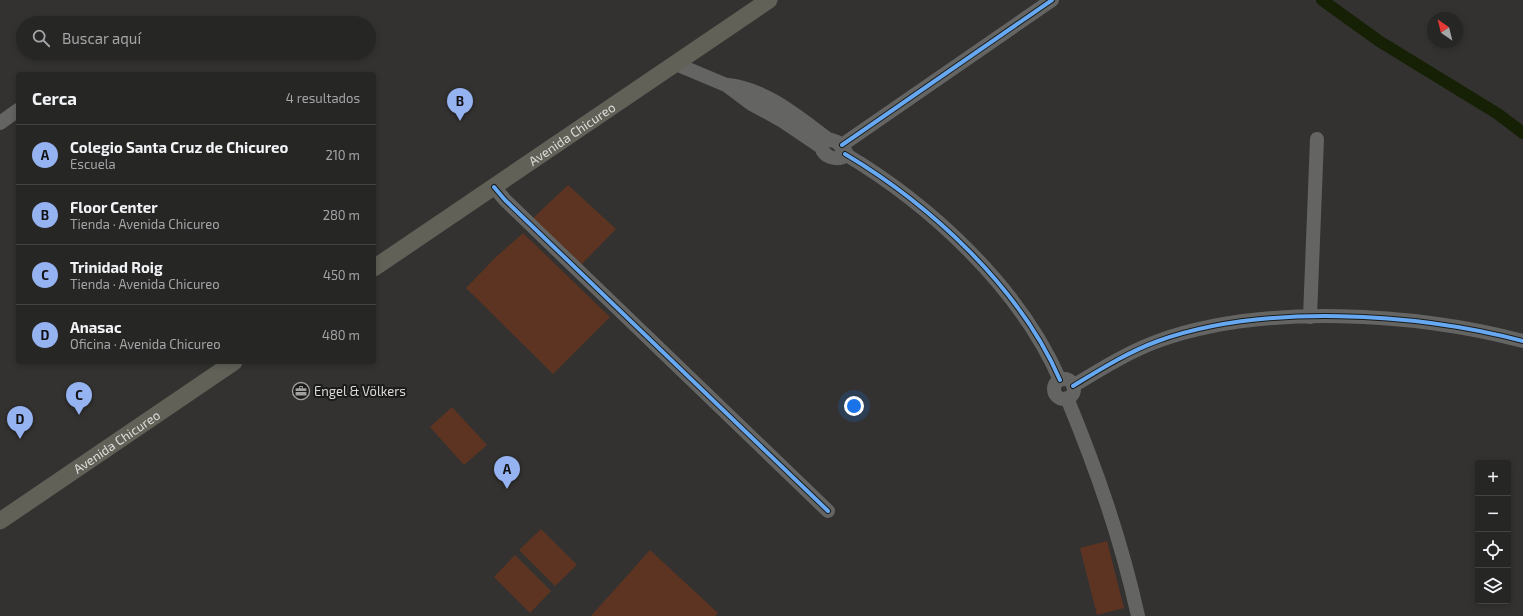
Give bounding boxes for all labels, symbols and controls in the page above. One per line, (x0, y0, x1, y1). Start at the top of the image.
north arrow (1427, 12, 1463, 48)
search box (16, 16, 376, 60)
icon: search (30, 27, 52, 49)
text: Buscar aquí (62, 29, 141, 47)
text: Cerca (32, 88, 77, 108)
pin: B (447, 88, 473, 121)
text: 4 resultados (286, 90, 360, 106)
street label: Avenida Chicureo (525, 99, 618, 169)
text: Colegio Santa Cruz de Chicureo (70, 138, 288, 156)
text: A (41, 147, 49, 163)
text: 210 m (325, 147, 360, 163)
text: Escuela (70, 156, 116, 172)
text: Floor Center (70, 198, 158, 216)
text: B (41, 207, 49, 223)
text: 280 m (323, 207, 360, 223)
text: Tienda · Avenida Chicureo (70, 216, 220, 232)
text: Trinidad Roig (70, 258, 163, 276)
text: C (41, 267, 49, 283)
text: 450 m (323, 267, 360, 283)
text: Tienda · Avenida Chicureo (70, 276, 220, 292)
text: Anasac (70, 318, 122, 336)
text: D (41, 327, 49, 343)
text: 480 m (322, 327, 360, 343)
text: Oficina · Avenida Chicureo (70, 336, 221, 352)
office icon: Engel & Völkers (291, 381, 311, 401)
pin: C (66, 382, 92, 415)
place label: Engel & Völkers (314, 383, 406, 399)
your location (844, 396, 864, 416)
pin: D (7, 406, 33, 439)
street label: Avenida Chicureo (70, 407, 163, 477)
pin: A (494, 456, 520, 489)
map controls (1475, 460, 1511, 604)
button: + (1475, 460, 1511, 496)
button: − (1475, 496, 1511, 532)
button: locate (1475, 532, 1511, 568)
button: layers (1475, 568, 1511, 604)

